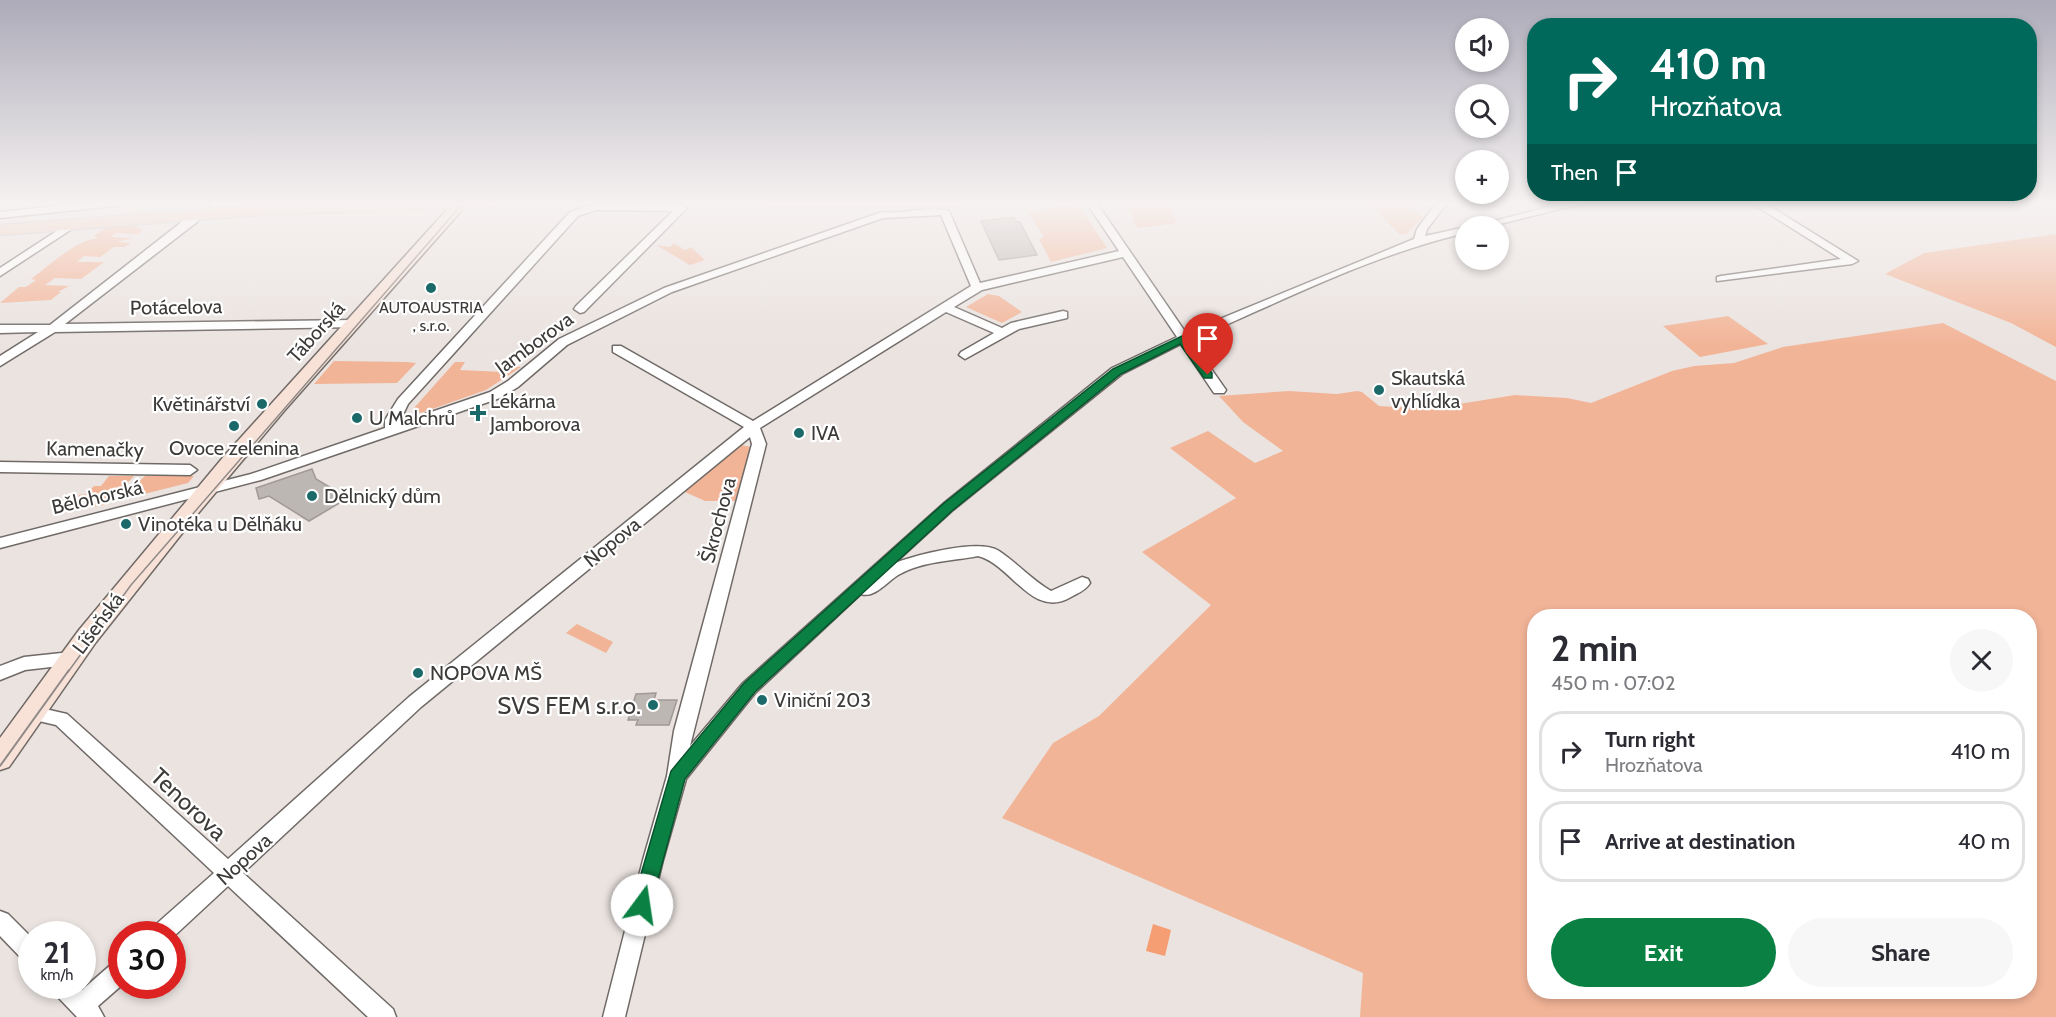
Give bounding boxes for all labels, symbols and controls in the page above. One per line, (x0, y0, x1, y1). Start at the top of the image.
map controls (1455, 18, 1509, 270)
button: sound (1455, 18, 1509, 72)
text: 410 m (1650, 38, 1767, 90)
icon: right (1551, 42, 1629, 120)
button: search (1455, 84, 1509, 138)
text: Hrozňatova (1650, 90, 1782, 123)
button: + (1455, 150, 1509, 204)
icon: arrive (1610, 156, 1643, 189)
text: Then (1551, 159, 1598, 186)
button: − (1455, 216, 1509, 270)
marker: AUTOAUSTRIA , s.r.o. (424, 281, 438, 295)
street label: Potácelova (130, 294, 223, 320)
street label: Táborská (282, 296, 350, 368)
place label: AUTOAUSTRIA , s.r.o. (379, 298, 483, 335)
street label: Jamborova (490, 307, 578, 380)
pin (1182, 313, 1233, 375)
icon: arrive (1191, 322, 1224, 355)
place label: Skautská vyhlídka (1391, 366, 1465, 413)
marker: Skautská vyhlídka (1372, 383, 1386, 397)
place label: Lékárna Jamborova (489, 389, 581, 436)
place label: Květinářství (153, 392, 250, 416)
marker: Květinářství (255, 397, 269, 411)
place label: U Malchrů (369, 406, 455, 430)
marker: Lékárna Jamborova (471, 406, 485, 420)
marker: U Malchrů (350, 411, 364, 425)
marker: Ovoce zelenina (227, 419, 241, 433)
place label: IVA (811, 421, 840, 445)
marker: IVA (792, 426, 806, 440)
street label: Kamenačky (46, 436, 144, 462)
place label: Ovoce zelenina (169, 436, 300, 460)
street label: Škrochova (695, 474, 741, 565)
street label: Bělohorská (49, 475, 145, 519)
place label: Dělnický dům (324, 484, 441, 508)
marker: Dělnický dům (305, 489, 319, 503)
place label: Vinotéka u Dělňáku (138, 512, 302, 536)
street label: Nopova (579, 512, 646, 572)
marker: Vinotéka u Dělňáku (119, 517, 133, 531)
street label: Líšeňská (67, 587, 129, 658)
text: 2 min (1551, 626, 1638, 670)
button: close (1950, 629, 2013, 692)
place label: NOPOVA MŠ (430, 661, 542, 685)
marker: NOPOVA MŠ (411, 666, 425, 680)
text: 450 m · 07:02 (1551, 671, 1676, 695)
place label: Viniční 203 (774, 688, 871, 712)
place label: SVS FEM s.r.o. (497, 691, 641, 720)
marker: Viniční 203 (755, 693, 769, 707)
marker: SVS FEM s.r.o. (646, 698, 660, 712)
text: Turn right (1605, 726, 1695, 753)
icon: right (1554, 735, 1587, 768)
text: 410 m (1951, 738, 2010, 765)
text: Hrozňatova (1605, 753, 1703, 777)
street label: Tenorova (145, 762, 233, 847)
icon: arrive (1554, 825, 1587, 858)
street label: Nopova (211, 828, 277, 890)
text: Arrive at destination (1605, 828, 1795, 855)
text: 40 m (1958, 828, 2010, 855)
position arrow (610, 873, 674, 937)
button: Exit (1551, 918, 1776, 987)
button: Share (1788, 918, 2013, 987)
speed limit sign: 30 (108, 921, 186, 999)
text: 21 (44, 934, 70, 971)
text: km/h (41, 966, 73, 984)

